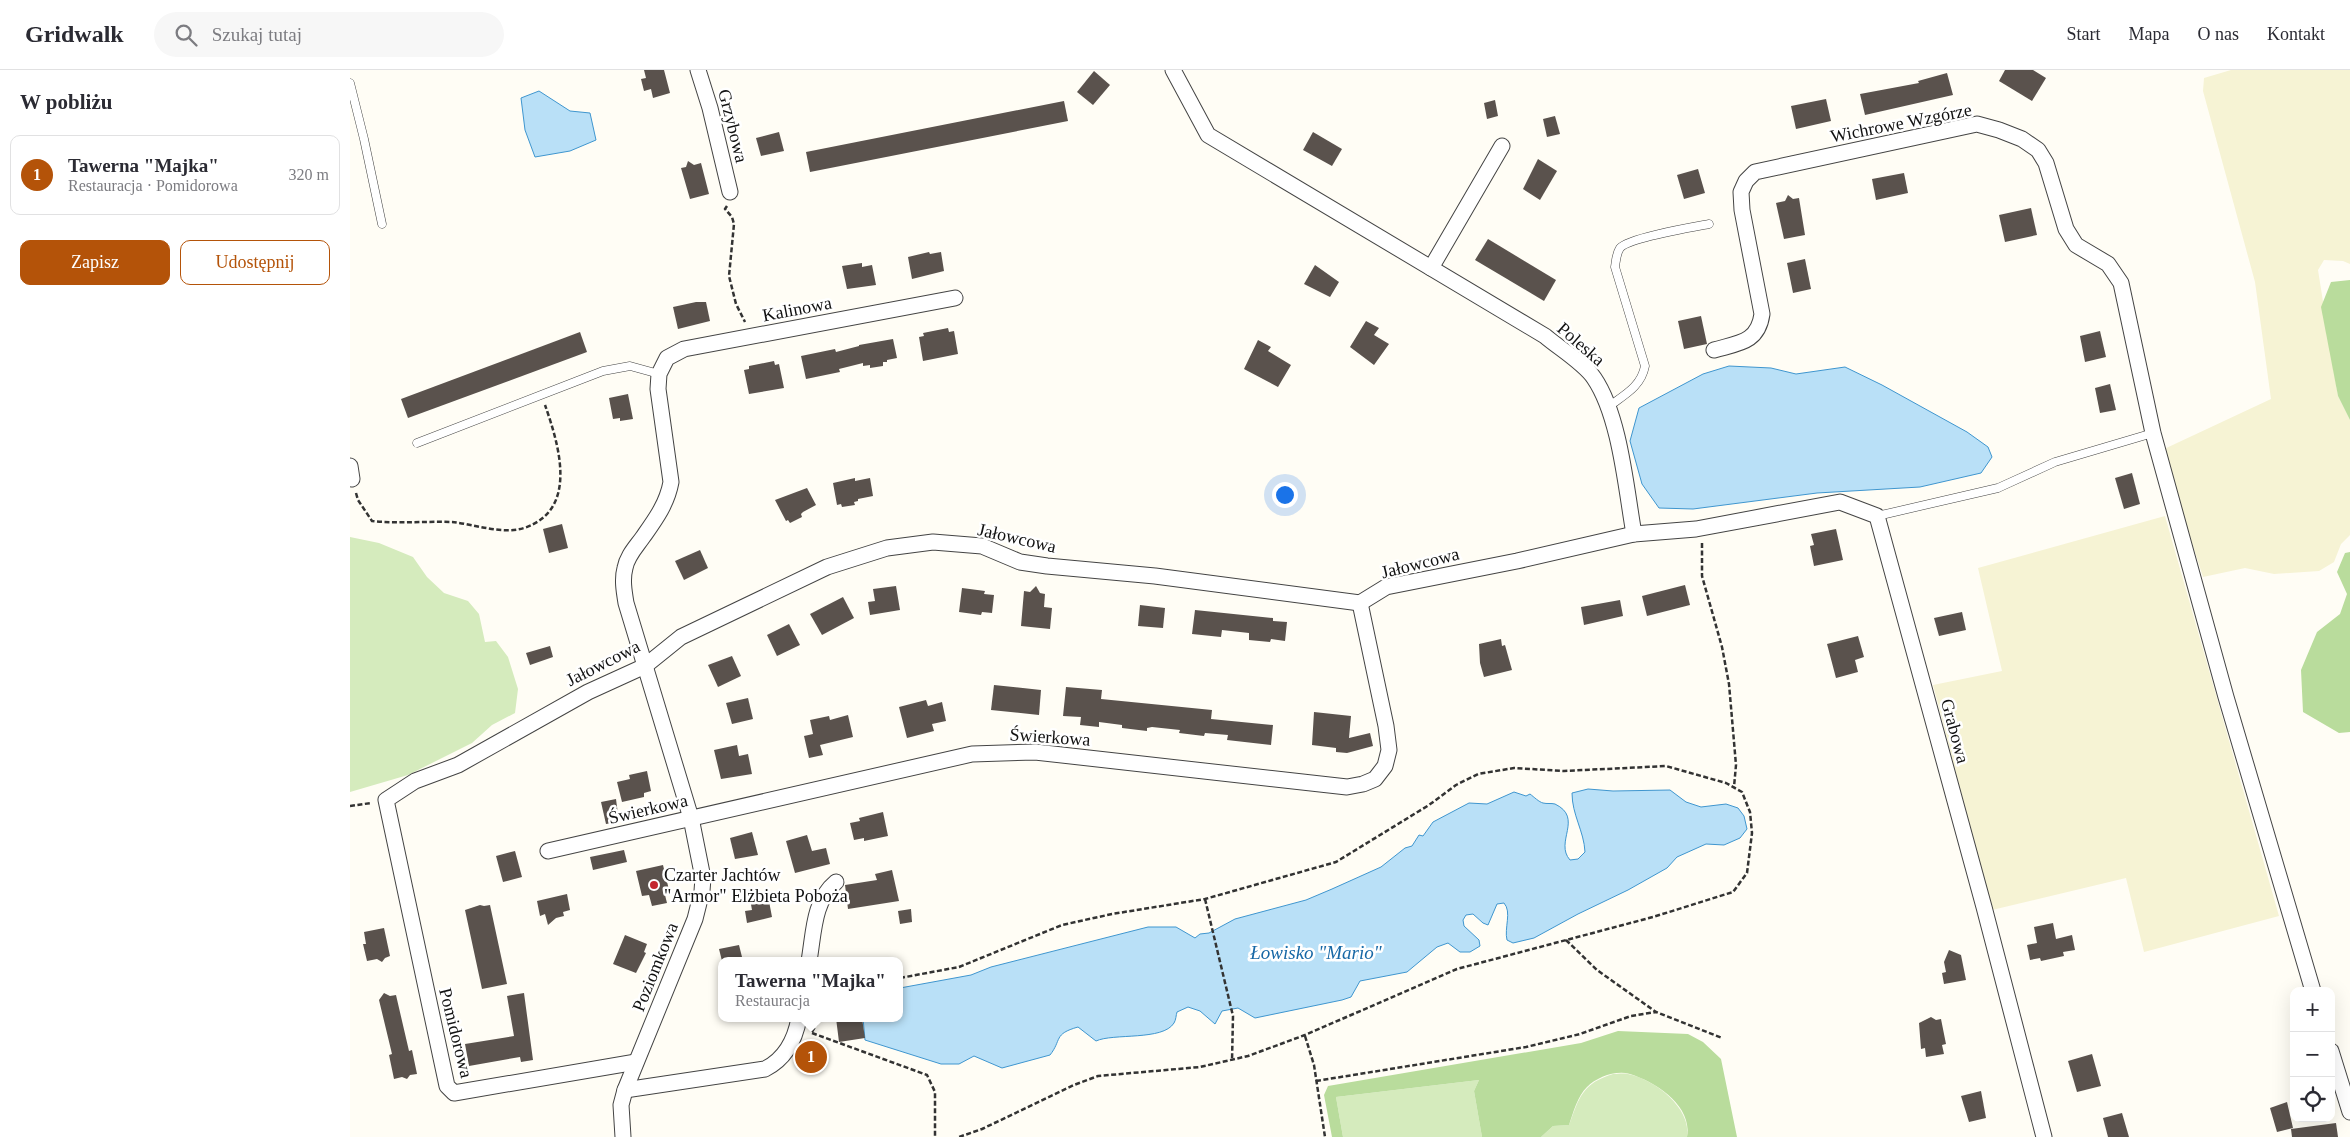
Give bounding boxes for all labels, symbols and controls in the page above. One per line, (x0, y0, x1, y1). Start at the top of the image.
search box (154, 12, 504, 57)
text: Gridwalk (25, 21, 124, 47)
icon: search (172, 21, 200, 49)
text: Szukaj tutaj (212, 24, 302, 45)
text: Start (2067, 24, 2101, 44)
text: Mapa (2129, 24, 2170, 44)
text: O nas (2198, 24, 2239, 44)
text: Kontakt (2267, 24, 2325, 44)
street label: Grzybowa (714, 87, 752, 165)
text: W pobliżu (20, 90, 112, 114)
street label: Wichrowe Wzgórze (1829, 100, 1973, 146)
text: Tawerna "Majka" (68, 155, 219, 176)
text: 1 (33, 166, 41, 183)
text: 320 m (289, 166, 329, 183)
text: Restauracja · Pomidorowa (68, 177, 238, 194)
button: Zapisz (20, 240, 170, 285)
button: Udostępnij (180, 240, 330, 285)
street label: Kalinowa (761, 293, 833, 325)
street label: Poleska (1553, 318, 1609, 370)
your location (1272, 482, 1298, 508)
street label: Jałowcowa (976, 519, 1058, 557)
street label: Jałowcowa (1379, 544, 1461, 582)
street label: Jałowcowa (563, 636, 643, 690)
street label: Grabowa (1937, 697, 1973, 765)
street label: Świerkowa (1009, 723, 1091, 750)
street label: Świerkowa (606, 789, 690, 828)
place label: Czarter Jachtów "Armor" Elżbieta Poboża (664, 865, 848, 906)
marker: Czarter Jachtów "Armor" Elżbieta Poboża (648, 879, 660, 891)
street label: Poziomkowa (628, 920, 682, 1014)
water label: Łowisko "Mario" (1249, 942, 1383, 963)
popup (718, 957, 903, 1022)
text: Tawerna "Majka" (735, 970, 886, 991)
street label: Pomidorowa (435, 986, 477, 1080)
map controls (2290, 987, 2335, 1122)
button: + (2290, 987, 2335, 1032)
text: Restauracja (735, 992, 810, 1009)
button: − (2290, 1032, 2335, 1077)
pin: 1 (795, 1038, 827, 1076)
button: locate (2290, 1077, 2335, 1122)

